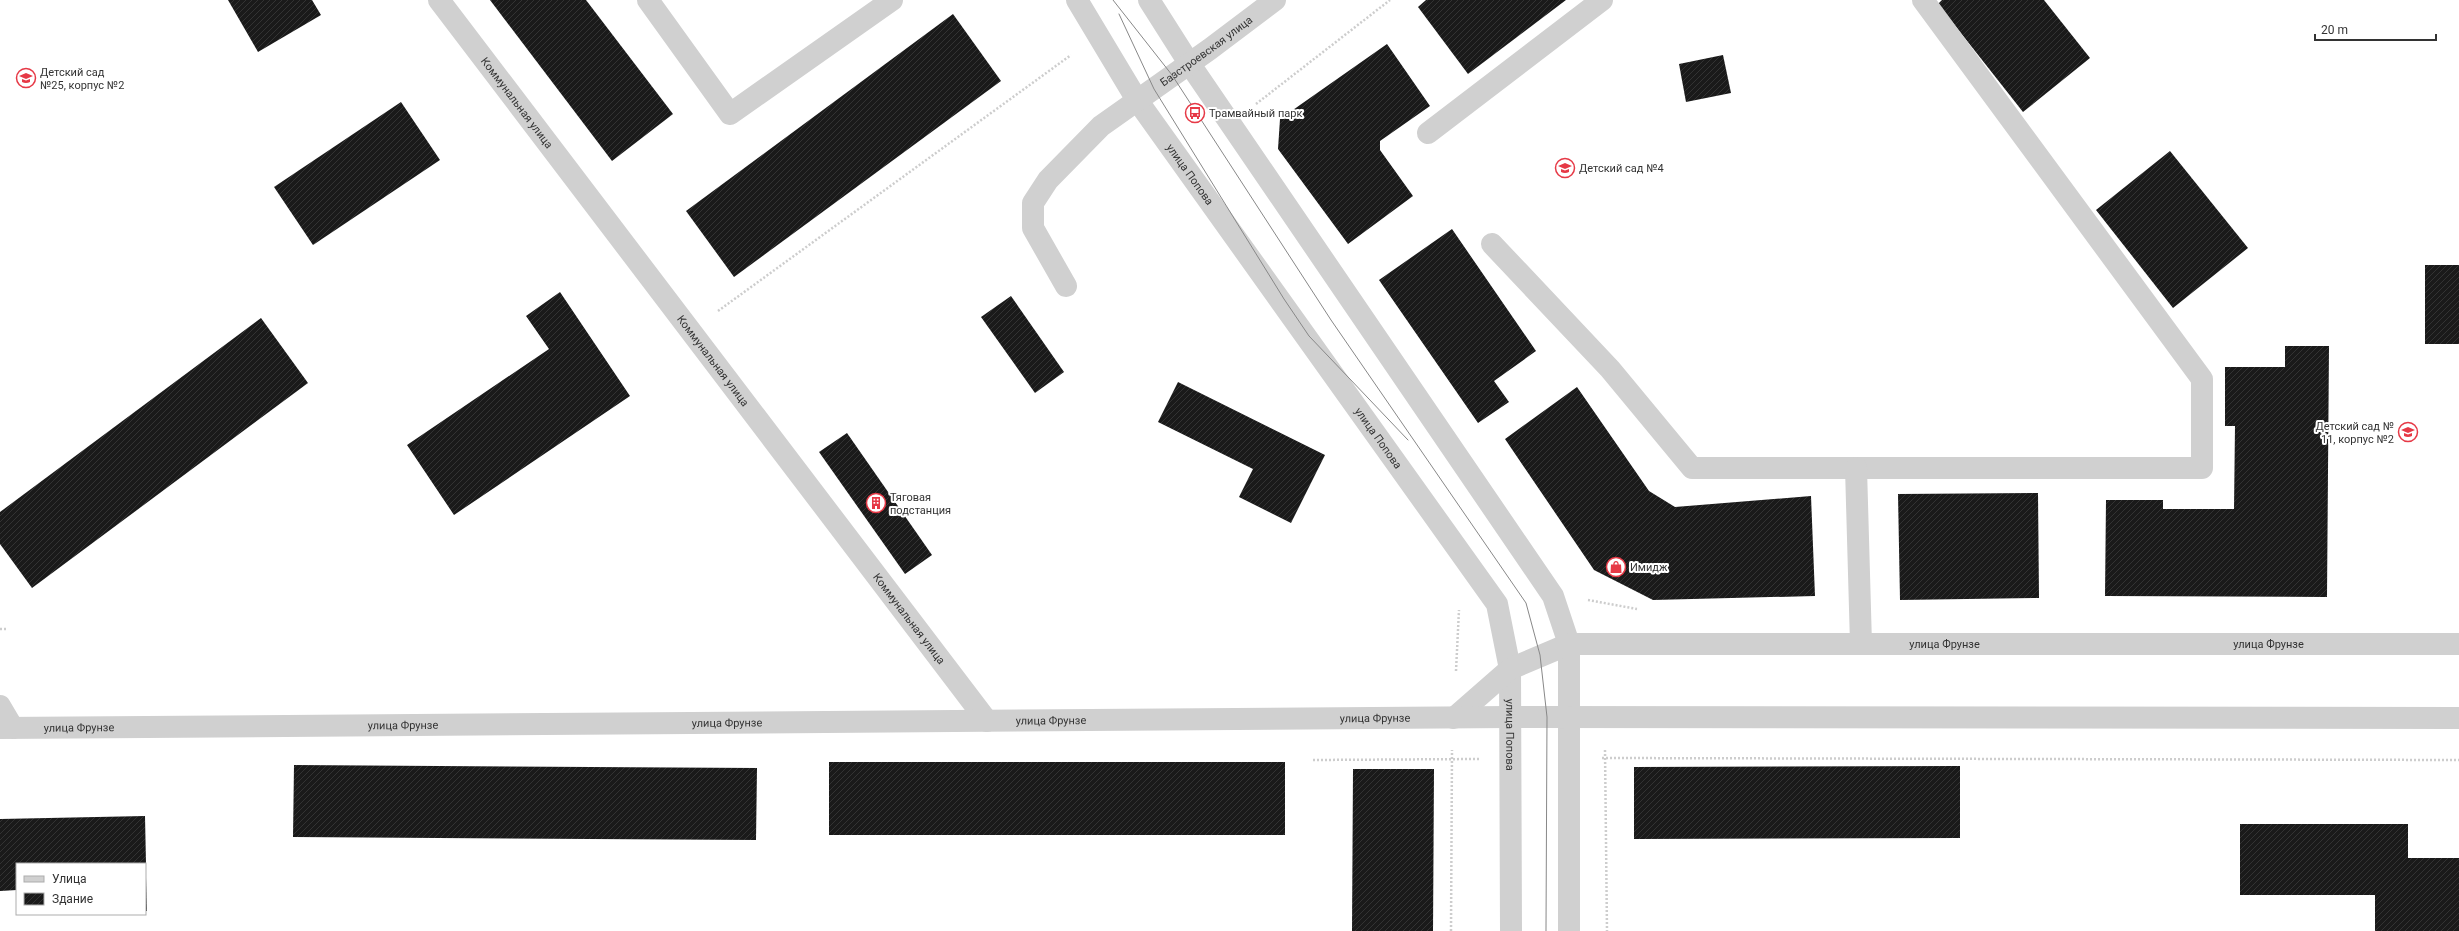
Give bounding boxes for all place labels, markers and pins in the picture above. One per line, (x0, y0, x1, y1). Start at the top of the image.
place label: Детский сад №25, корпус №2 (40, 66, 124, 92)
school or university icon: Детский сад №25, корпус №2 (15, 67, 37, 89)
bus stop icon: Трамвайный парк (1184, 102, 1206, 124)
place label: Трамвайный парк (1209, 107, 1302, 120)
school or university icon: Детский сад №4 (1554, 157, 1576, 179)
place label: Детский сад №4 (1579, 162, 1664, 175)
place label: Детский сад № 11, корпус №2 (2316, 420, 2394, 446)
school or university icon: Детский сад № 11, корпус №2 (2397, 421, 2419, 443)
place label: Тяговая подстанция (890, 491, 951, 517)
building icon: Тяговая подстанция (865, 492, 887, 514)
shop icon: Имидж (1605, 556, 1627, 578)
place label: Имидж (1630, 561, 1668, 574)

